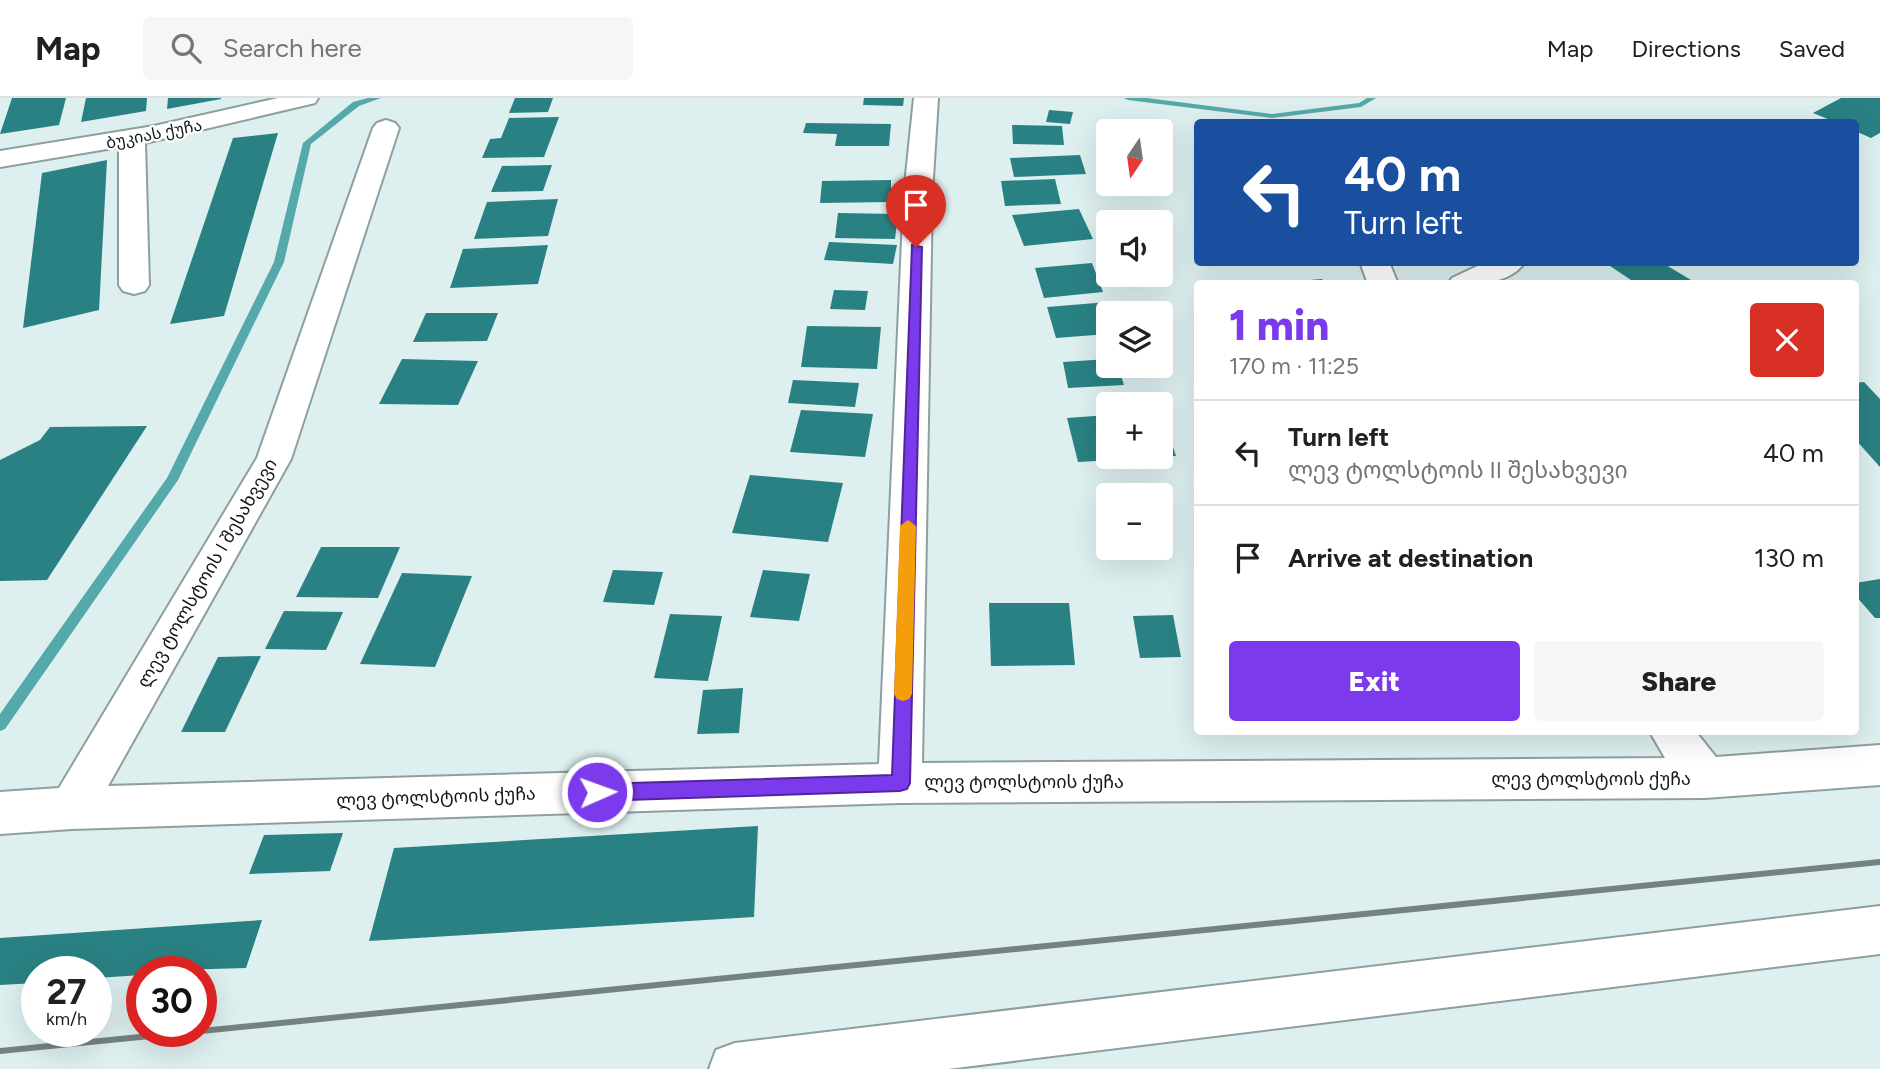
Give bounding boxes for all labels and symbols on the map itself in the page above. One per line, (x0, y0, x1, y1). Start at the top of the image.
street label: ბუკიას ქუჩა (104, 115, 204, 153)
north arrow (1096, 119, 1172, 196)
pin (886, 175, 946, 247)
street label: ლევ ტოლსტოის I შესახვევი (132, 454, 282, 692)
position arrow (560, 755, 634, 829)
street label: ლევ ტოლსტოის ქუჩა (1491, 768, 1691, 790)
street label: ლევ ტოლსტოის ქუჩა (924, 771, 1124, 793)
street label: ლევ ტოლსტოის ქუჩა (336, 783, 536, 811)
speed limit sign: 30 (126, 956, 217, 1047)

